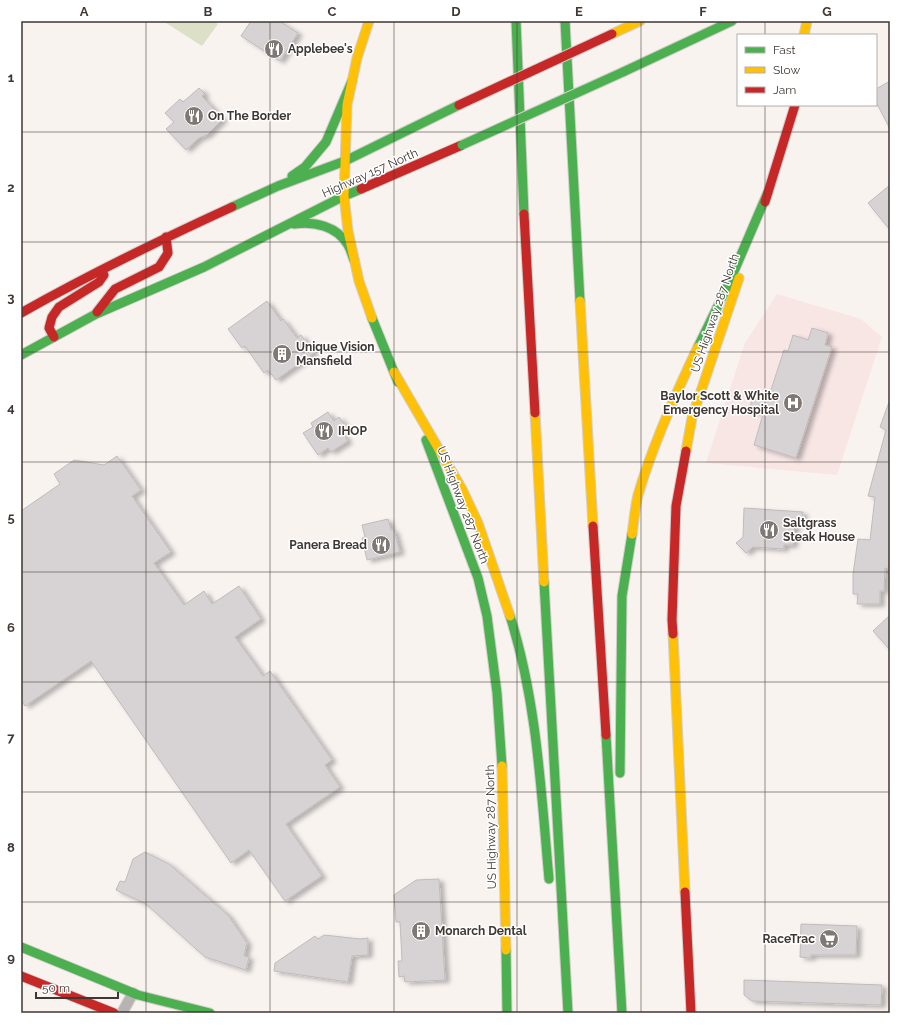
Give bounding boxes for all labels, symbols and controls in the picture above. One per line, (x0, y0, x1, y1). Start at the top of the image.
text: A (80, 4, 89, 19)
text: B (204, 4, 213, 19)
text: C (328, 4, 337, 19)
text: D (451, 4, 461, 19)
text: E (575, 4, 583, 19)
text: F (699, 4, 707, 19)
text: G (822, 4, 832, 19)
legend (737, 34, 877, 106)
restaurant icon: Applebee's (263, 38, 285, 60)
place label: Applebee's (288, 42, 353, 56)
text: Fast (773, 43, 796, 57)
text: Slow (773, 63, 800, 77)
text: 1 (8, 70, 15, 85)
text: Jam (773, 83, 796, 97)
restaurant icon: On The Border (183, 105, 205, 127)
place label: On The Border (208, 109, 291, 123)
street label: Highway 157 North (320, 146, 420, 200)
text: 2 (7, 180, 15, 195)
street label: US Highway 287 North (688, 252, 742, 374)
text: 3 (7, 290, 15, 305)
place label: Unique Vision Mansfield (296, 340, 375, 368)
building icon: Unique Vision Mansfield (271, 343, 293, 365)
place label: Baylor Scott & White Emergency Hospital (660, 389, 779, 417)
hospital icon: Baylor Scott & White Emergency Hospital (782, 392, 804, 414)
text: 4 (7, 400, 15, 415)
restaurant icon: IHOP (313, 420, 335, 442)
place label: IHOP (338, 424, 367, 438)
street label: US Highway 287 North (434, 444, 492, 566)
text: 5 (7, 510, 15, 525)
place label: Saltgrass Steak House (783, 516, 855, 544)
restaurant icon: Saltgrass Steak House (758, 519, 780, 541)
restaurant icon: Panera Bread (370, 534, 392, 556)
place label: Panera Bread (289, 538, 367, 552)
text: 6 (7, 620, 15, 635)
text: 7 (7, 730, 15, 745)
street label: US Highway 287 North (483, 765, 499, 889)
text: 8 (7, 840, 15, 855)
building icon: Monarch Dental (410, 920, 432, 942)
place label: Monarch Dental (435, 924, 527, 938)
supermarket icon: RaceTrac (818, 928, 840, 950)
place label: RaceTrac (762, 932, 815, 946)
text: 9 (7, 950, 15, 965)
scale bar (36, 974, 118, 1000)
text: 50 m (42, 981, 70, 995)

